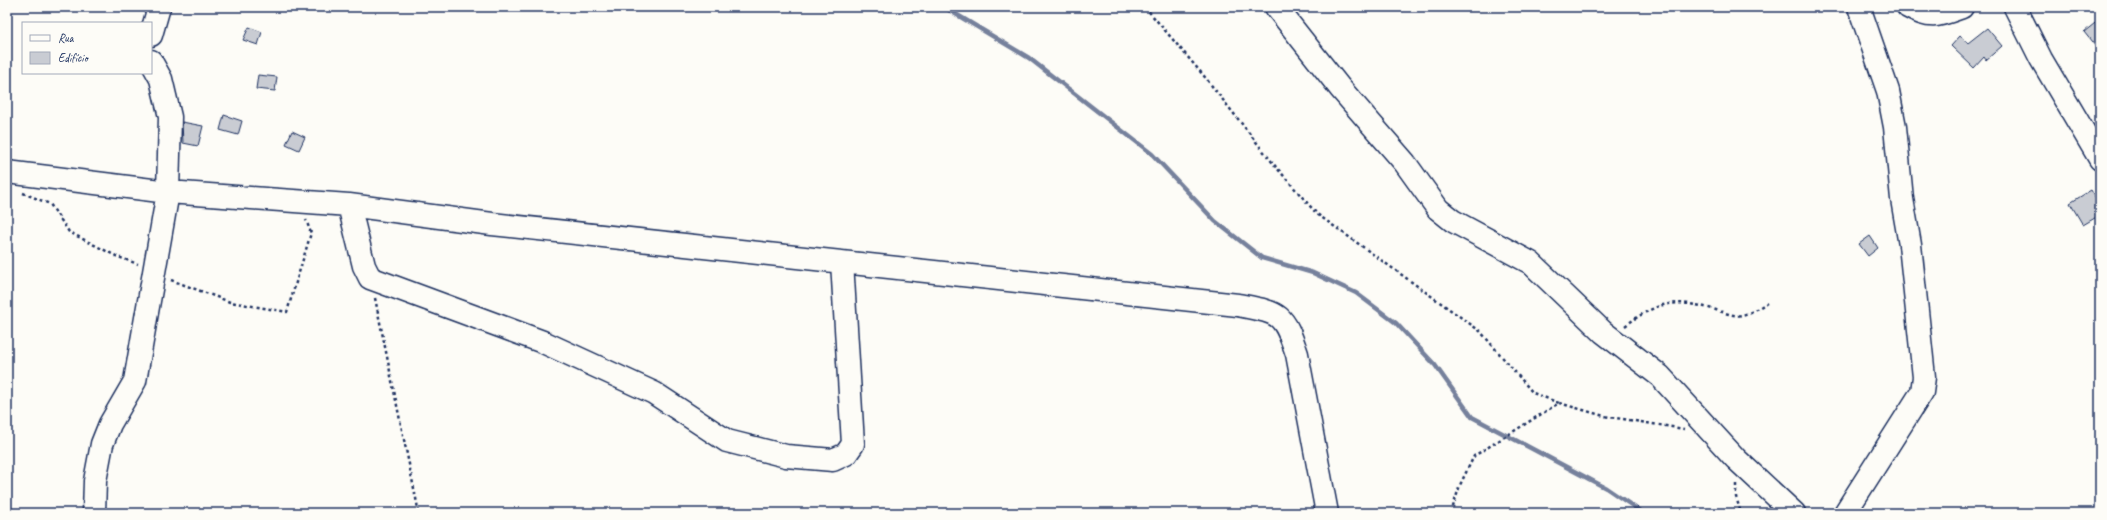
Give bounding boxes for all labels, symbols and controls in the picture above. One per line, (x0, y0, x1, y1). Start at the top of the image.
legend (22, 22, 152, 74)
text: Rua (58, 30, 75, 46)
text: Edifício (58, 50, 90, 66)

